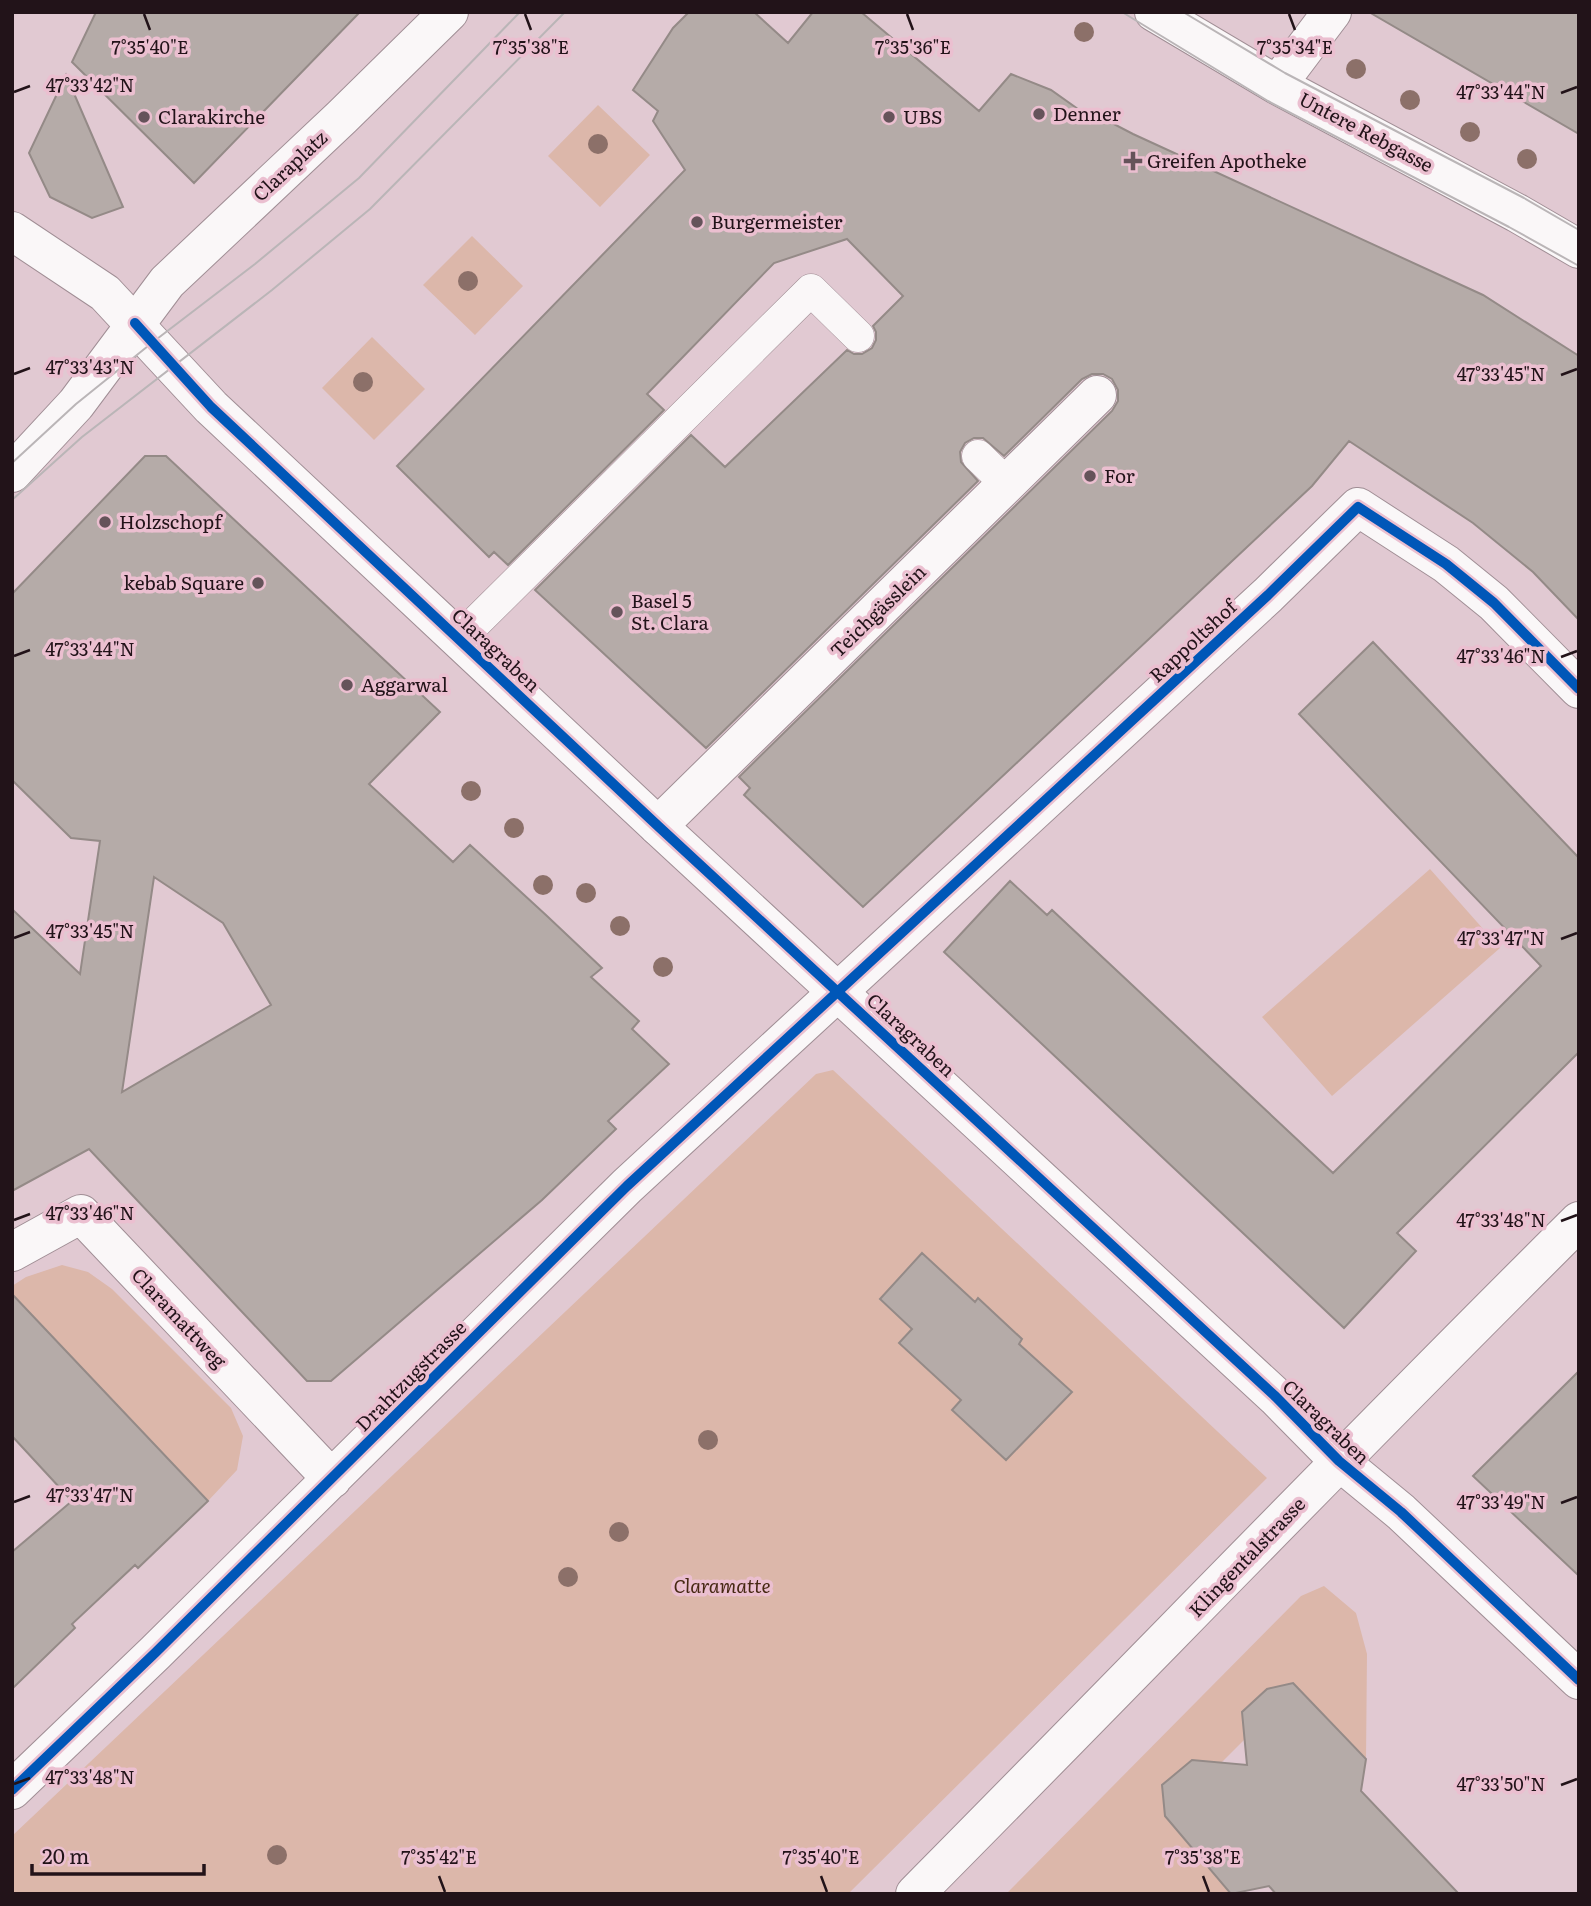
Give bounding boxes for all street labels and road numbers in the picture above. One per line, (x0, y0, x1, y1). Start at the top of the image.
street label: Untere Rebgasse (1294, 84, 1439, 178)
street label: Claraplatz (246, 123, 333, 207)
street label: Teichgässlein (823, 557, 931, 663)
street label: Rappoltshof (1142, 591, 1244, 688)
street label: Claragraben (446, 601, 547, 698)
street label: Claragraben (861, 986, 962, 1083)
street label: Claramattweg (126, 1261, 234, 1374)
street label: Drahtzugstrasse (349, 1313, 472, 1437)
street label: Claragraben (1277, 1372, 1377, 1470)
street label: Klingentalstrasse (1182, 1490, 1311, 1623)

